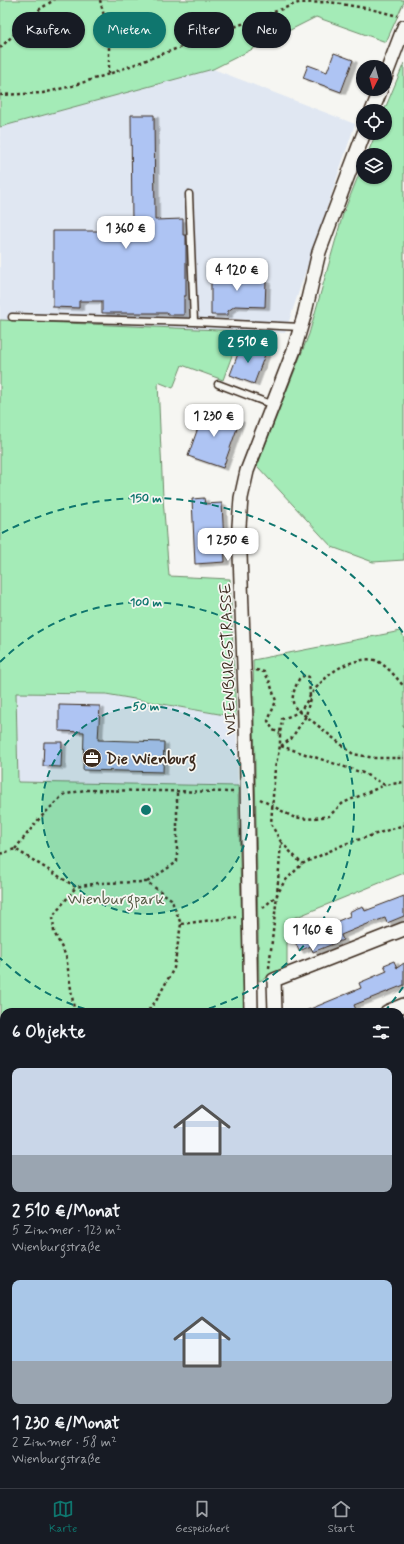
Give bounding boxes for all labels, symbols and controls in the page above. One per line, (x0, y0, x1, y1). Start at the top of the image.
chip: Kaufen (12, 12, 85, 48)
chip: Mieten (93, 12, 166, 48)
chip: Filter (174, 12, 234, 48)
chip: Neu (242, 12, 291, 48)
north arrow (356, 60, 392, 96)
map controls (356, 60, 392, 184)
button: locate (356, 104, 392, 140)
button: layers (356, 148, 392, 184)
pin: 1 360 € (89, 216, 163, 250)
text: 1 360 € (106, 220, 146, 237)
pin: 4 120 € (200, 258, 274, 292)
text: 4 120 € (215, 262, 259, 279)
pin: 2 510 € (211, 330, 285, 364)
text: 2 510 € (227, 334, 269, 351)
pin: 1 230 € (177, 404, 251, 438)
text: 1 230 € (194, 408, 234, 425)
text: 150 m (130, 491, 162, 507)
pin: 1 250 € (191, 528, 265, 562)
text: 1 250 € (207, 532, 249, 549)
street label: WIENBURGSTRASSE (215, 583, 242, 735)
text: 100 m (130, 595, 163, 611)
text: 50 m (133, 699, 160, 715)
office icon: Die Wienburg (81, 747, 103, 769)
place label: Die Wienburg (106, 749, 196, 772)
centre of rings (139, 803, 153, 817)
park label: Wienburgpark (68, 889, 164, 911)
pin: 1 160 € (276, 918, 350, 952)
text: 1 160 € (293, 922, 333, 939)
text: 6 Objekte (12, 1021, 86, 1043)
icon: filters (370, 1021, 392, 1043)
icon: home (166, 1094, 238, 1166)
text: 2 510 €/Monat (12, 1200, 120, 1222)
text: 5 Zimmer · 123 m² (12, 1222, 121, 1239)
text: Wienburgstraße (12, 1239, 101, 1256)
icon: home (166, 1306, 238, 1378)
text: 1 230 €/Monat (12, 1412, 120, 1434)
text: 2 Zimmer · 58 m² (12, 1434, 117, 1451)
text: Wienburgstraße (12, 1451, 101, 1468)
tab: Karte (49, 1498, 77, 1536)
tab: Gespeichert (175, 1498, 230, 1536)
tab: Start (328, 1498, 355, 1536)

